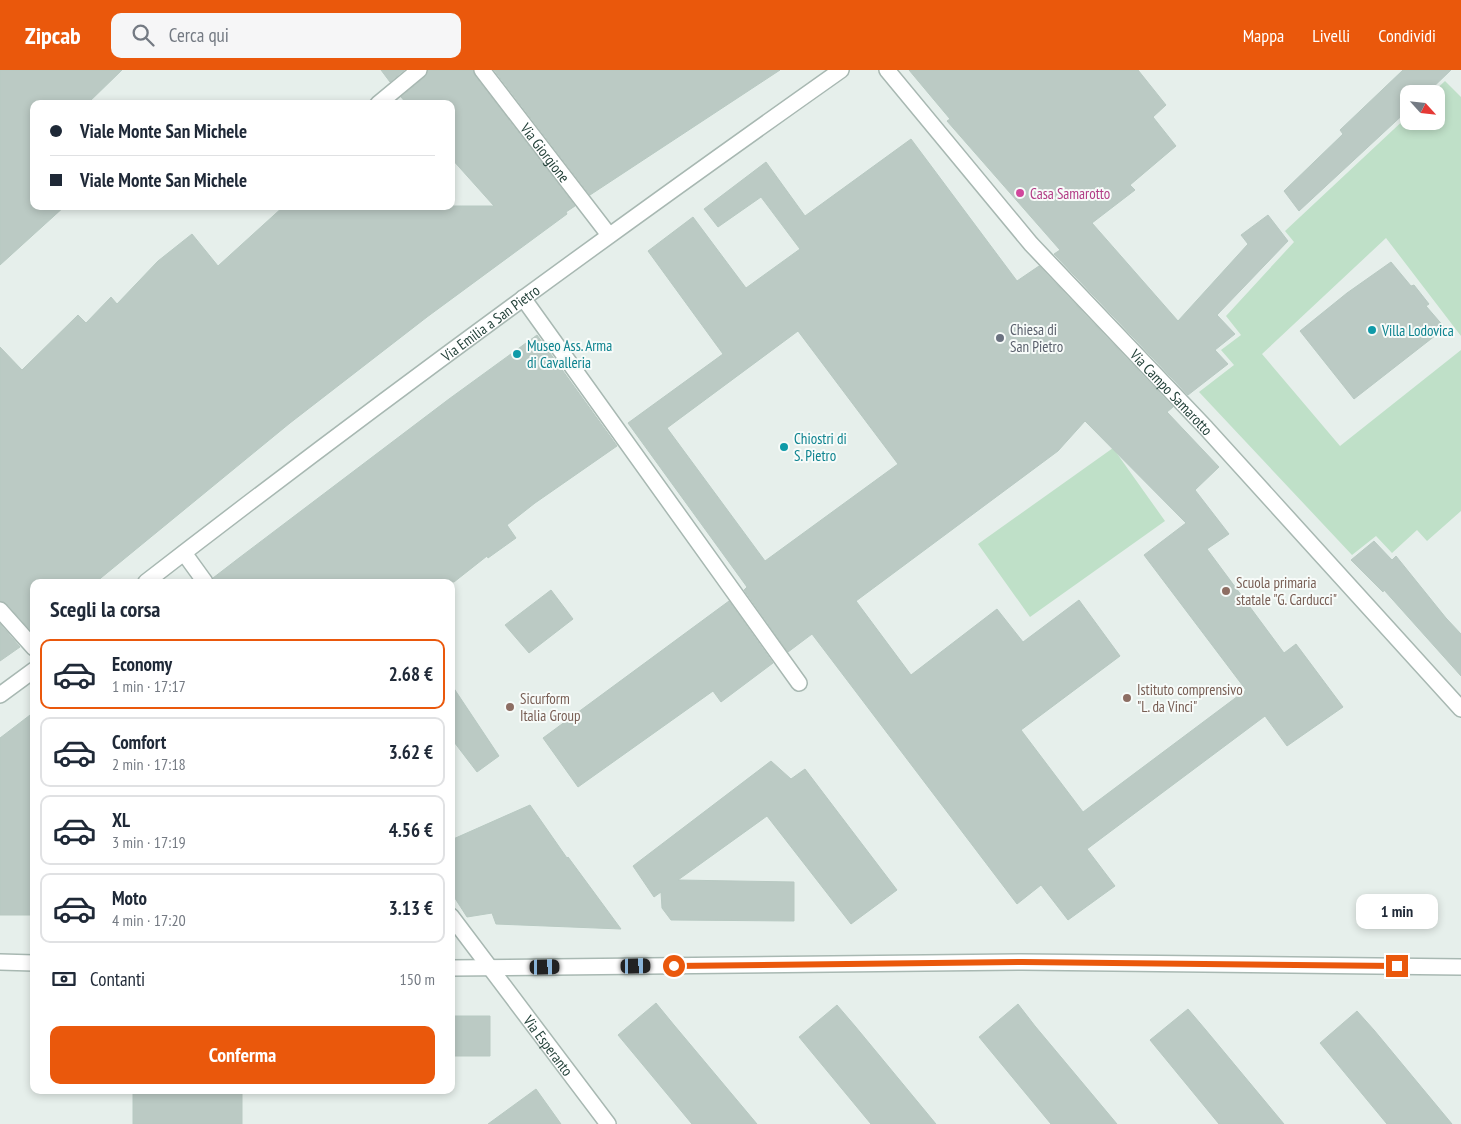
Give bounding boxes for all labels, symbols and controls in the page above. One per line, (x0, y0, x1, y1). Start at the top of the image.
search box (111, 13, 461, 58)
text: Zipcab (25, 20, 81, 51)
icon: search (129, 21, 157, 49)
text: Cerca qui (169, 23, 229, 47)
text: Mappa (1243, 24, 1284, 47)
text: Livelli (1312, 24, 1350, 47)
text: Condividi (1378, 24, 1436, 47)
north arrow (1400, 85, 1445, 130)
map controls (1400, 85, 1445, 130)
street label: Via Giorgione (516, 118, 574, 186)
text: Viale Monte San Michele (80, 119, 247, 143)
text: Viale Monte San Michele (80, 168, 247, 192)
place label: Casa Samarotto (1030, 184, 1110, 203)
marker: Casa Samarotto (1014, 187, 1026, 199)
street label: Via Emilia a San Pietro (436, 280, 543, 366)
place label: Chiesa di San Pietro (1010, 320, 1063, 356)
place label: Villa Lodovica (1381, 321, 1454, 340)
marker: Villa Lodovica (1366, 324, 1378, 336)
marker: Chiesa di San Pietro (994, 332, 1006, 344)
place label: Museo Ass. Arma di Cavalleria (527, 336, 612, 372)
street label: Via Campo Samarotto (1126, 344, 1217, 439)
marker: Museo Ass. Arma di Cavalleria (511, 348, 523, 360)
place label: Chiostri di S. Pietro (794, 429, 847, 465)
marker: Chiostri di S. Pietro (778, 441, 790, 453)
place label: Scuola primaria statale "G. Carducci" (1236, 573, 1337, 609)
marker: Scuola primaria statale "G. Carducci" (1220, 585, 1232, 597)
text: Scegli la corsa (50, 595, 160, 623)
icon: car (52, 652, 97, 697)
text: Economy (112, 652, 172, 676)
text: 2.68 € (389, 662, 433, 686)
text: 1 min · 17:17 (112, 676, 186, 696)
place label: Istituto comprensivo "L. da Vinci" (1137, 680, 1243, 716)
place label: Sicurform Italia Group (520, 689, 581, 725)
marker: Istituto comprensivo "L. da Vinci" (1121, 692, 1133, 704)
marker: Sicurform Italia Group (504, 701, 516, 713)
icon: car (52, 730, 97, 775)
text: Comfort (112, 730, 166, 754)
text: 3.62 € (389, 740, 433, 764)
text: 2 min · 17:18 (112, 754, 186, 774)
icon: car (52, 808, 97, 853)
text: XL (112, 808, 130, 832)
text: 4.56 € (389, 818, 433, 842)
text: 3 min · 17:19 (112, 832, 186, 852)
icon: car (52, 886, 97, 931)
text: Moto (112, 886, 147, 910)
callout: 1 min (1356, 894, 1438, 928)
text: 3.13 € (389, 896, 433, 920)
text: 1 min (1381, 901, 1413, 921)
text: 4 min · 17:20 (112, 910, 186, 930)
route start (663, 955, 685, 977)
route end (1386, 955, 1408, 977)
car (620, 958, 651, 974)
car (529, 959, 560, 975)
icon: cash (50, 965, 78, 993)
text: Contanti (90, 967, 145, 991)
text: 150 m (400, 969, 435, 989)
street label: Via Esperanto (519, 1010, 578, 1079)
button: Conferma (50, 1026, 435, 1084)

